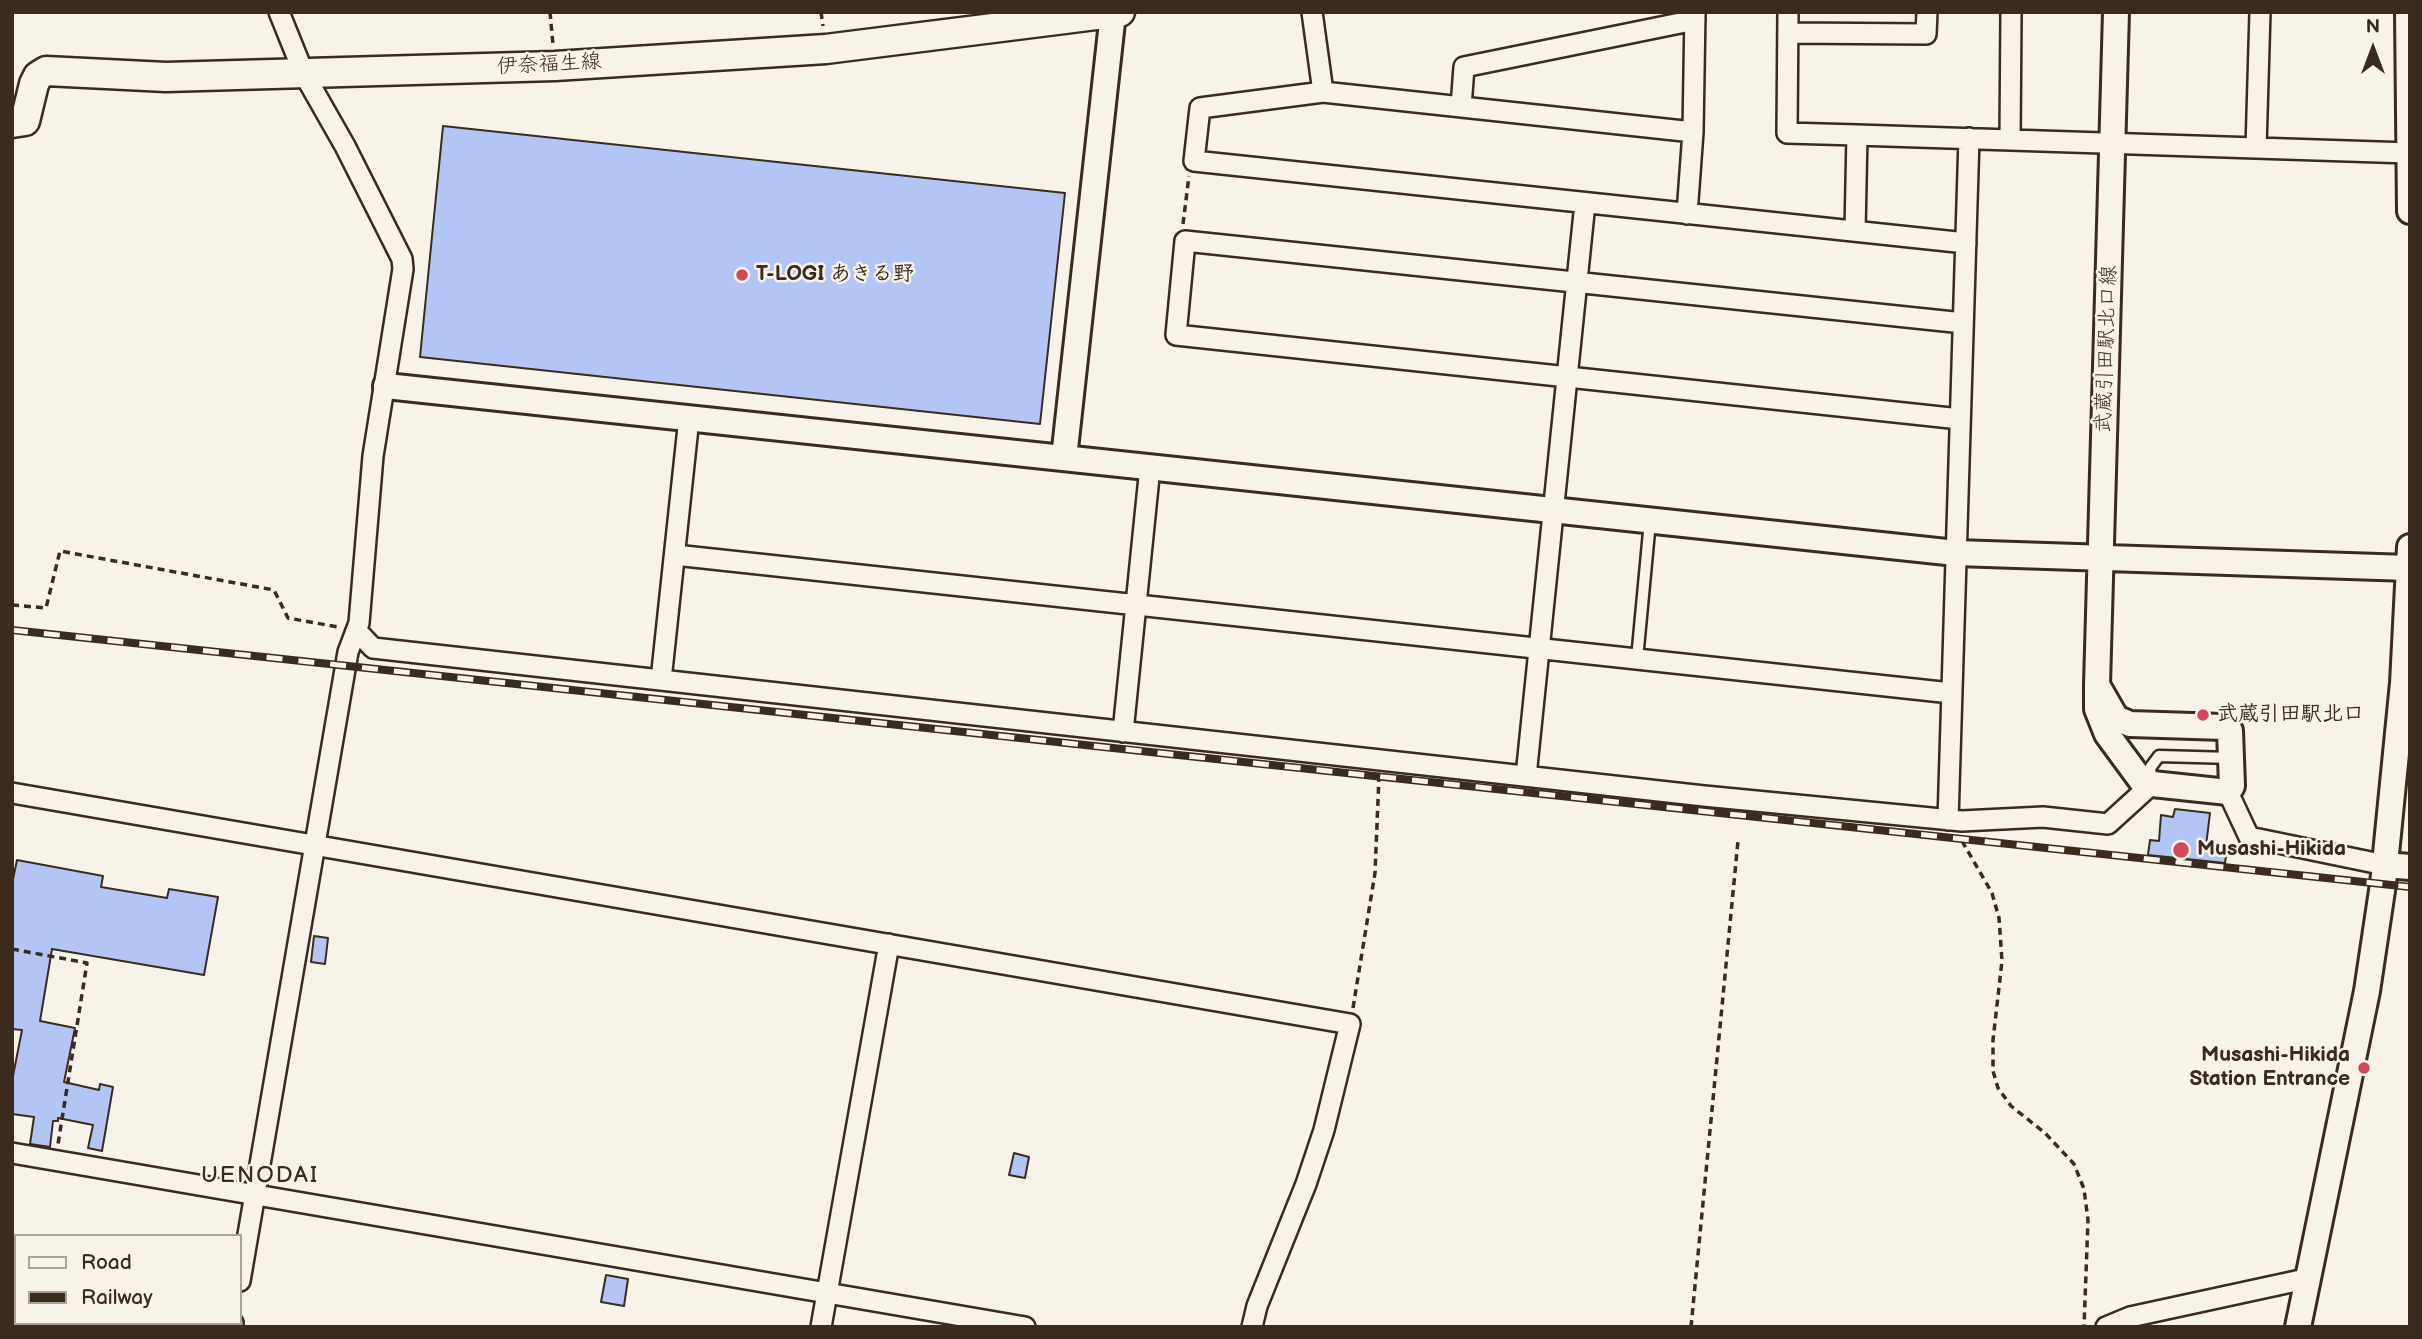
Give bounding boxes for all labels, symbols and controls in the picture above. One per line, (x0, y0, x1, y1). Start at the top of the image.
north arrow (2338, 14, 2408, 84)
text: N (2366, 16, 2380, 39)
street label: 伊奈福生線 (496, 50, 602, 80)
place label: T-LOGI あきる野 (756, 262, 914, 288)
street label: 武蔵引田駅北口線 (2091, 265, 2123, 433)
marker: T-LOGI あきる野 (734, 267, 750, 283)
place label: 武蔵引田駅北口 (2217, 702, 2364, 728)
marker: 武蔵引田駅北口 (2195, 707, 2211, 723)
place label: Musashi-Hikida (2197, 837, 2346, 863)
marker: Musashi-Hikida (2171, 840, 2191, 860)
place label: Musashi-Hikida Station Entrance (2189, 1043, 2350, 1093)
marker: Musashi-Hikida Station Entrance (2356, 1060, 2372, 1076)
district label: UENODAI (202, 1162, 318, 1190)
legend (14, 1234, 242, 1325)
text: Road (81, 1250, 132, 1275)
text: Railway (81, 1285, 153, 1310)

